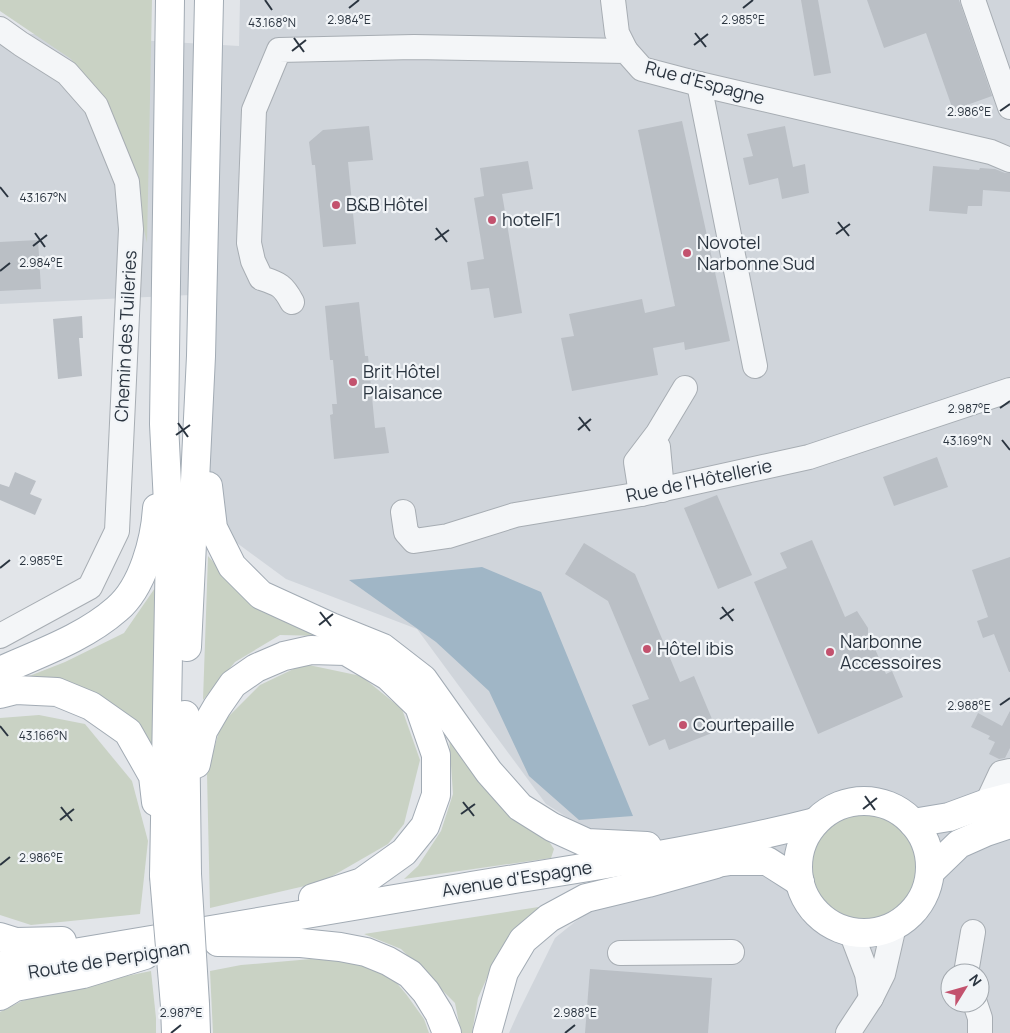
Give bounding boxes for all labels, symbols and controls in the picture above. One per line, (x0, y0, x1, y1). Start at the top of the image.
text: 2.984°E (327, 11, 371, 28)
text: 2.985°E (721, 11, 765, 28)
text: 43.168°N (248, 14, 296, 31)
street label: Rue d'Espagne (643, 55, 768, 110)
text: 2.986°E (947, 103, 991, 120)
text: 43.167°N (19, 189, 67, 206)
place label: B&B Hôtel (346, 192, 428, 216)
marker: B&B Hôtel (330, 199, 342, 211)
place label: hotelF1 (502, 207, 561, 231)
marker: hotelF1 (486, 214, 498, 226)
place label: Novotel Narbonne Sud (697, 230, 815, 275)
marker: Novotel Narbonne Sud (681, 247, 693, 259)
street label: Chemin des Tuileries (109, 249, 141, 422)
text: 2.984°E (19, 254, 63, 271)
place label: Brit Hôtel Plaisance (363, 359, 443, 404)
marker: Brit Hôtel Plaisance (347, 376, 359, 388)
text: 2.987°E (948, 400, 990, 417)
text: 43.169°N (943, 432, 991, 449)
street label: Rue de l'Hôtellerie (623, 453, 774, 507)
text: 2.985°E (19, 552, 63, 569)
place label: Narbonne Accessoires (840, 629, 941, 674)
place label: Hôtel ibis (657, 636, 734, 660)
marker: Hôtel ibis (641, 643, 653, 655)
marker: Narbonne Accessoires (824, 646, 836, 658)
text: 2.988°E (947, 697, 991, 714)
place label: Courtepaille (693, 712, 795, 736)
marker: Courtepaille (677, 719, 689, 731)
text: 43.166°N (19, 727, 67, 744)
text: 2.986°E (19, 849, 63, 866)
street label: Avenue d'Espagne (440, 854, 594, 902)
street label: Route de Perpignan (26, 934, 191, 984)
north arrow (940, 963, 990, 1013)
text: N (965, 970, 986, 990)
text: 2.987°E (160, 1004, 202, 1021)
text: 2.988°E (553, 1004, 597, 1021)

